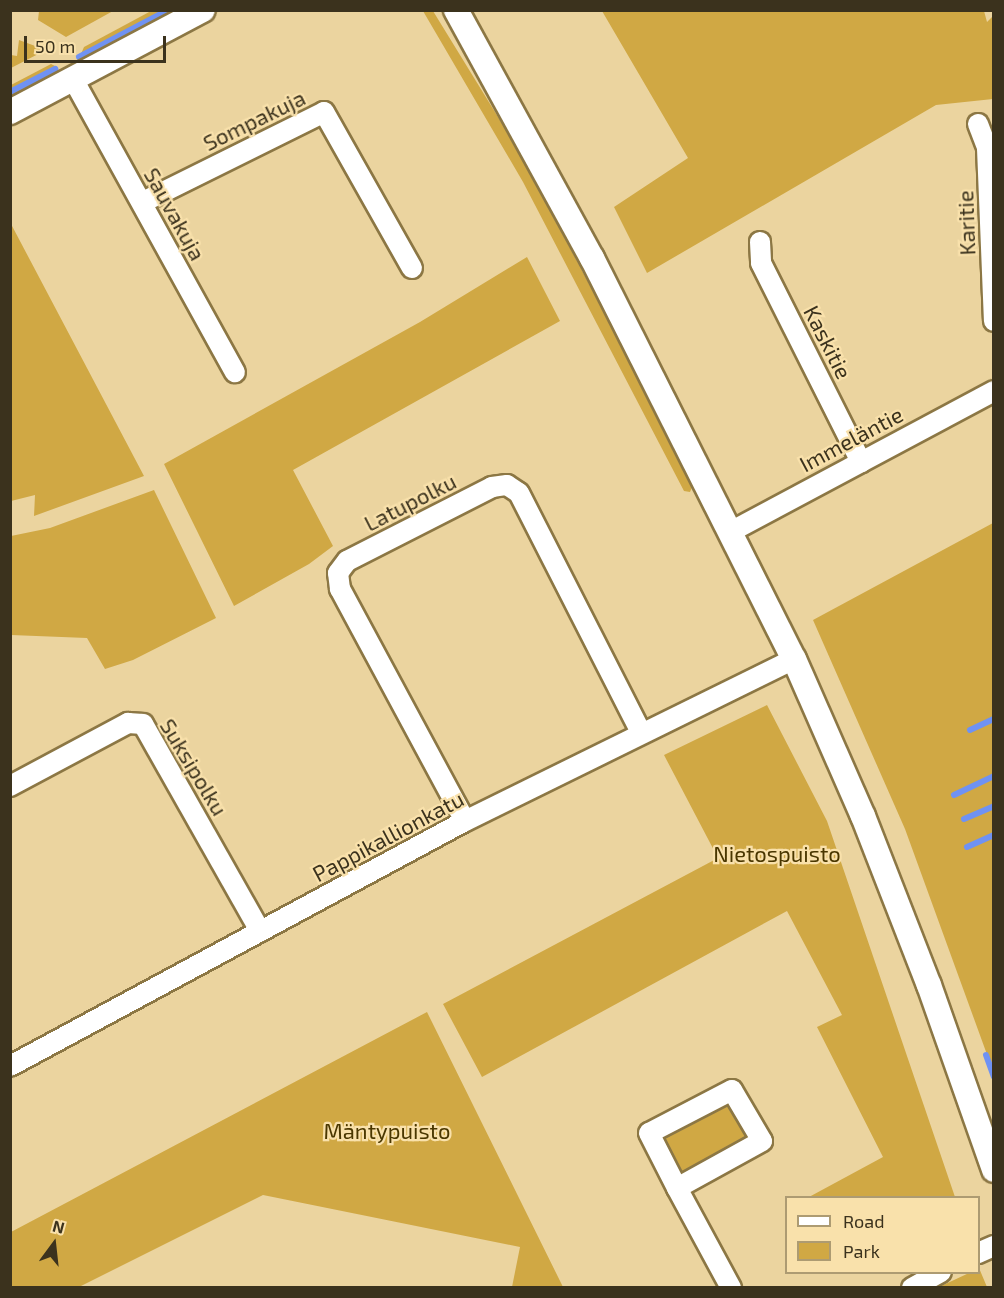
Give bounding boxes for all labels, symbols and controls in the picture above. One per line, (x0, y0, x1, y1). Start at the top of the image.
scale bar (27, 24, 170, 62)
text: 50 m (35, 35, 75, 57)
street label: Sompakuja (199, 84, 309, 156)
street label: Sauvakuja (139, 163, 211, 265)
street label: Karitie (952, 190, 980, 256)
street label: Kaskitie (798, 301, 858, 383)
street label: Immeläntie (795, 401, 907, 477)
street label: Latupolku (360, 468, 460, 536)
street label: Suksipolku (155, 714, 233, 820)
street label: Pappikallionkatu (308, 785, 468, 887)
park label: Nietospuisto (713, 841, 841, 867)
park label: Mäntypuisto (324, 1118, 450, 1144)
legend (785, 1196, 980, 1274)
text: Road (843, 1210, 884, 1232)
north arrow (24, 1214, 84, 1274)
text: N (51, 1215, 67, 1237)
text: Park (843, 1240, 880, 1262)

